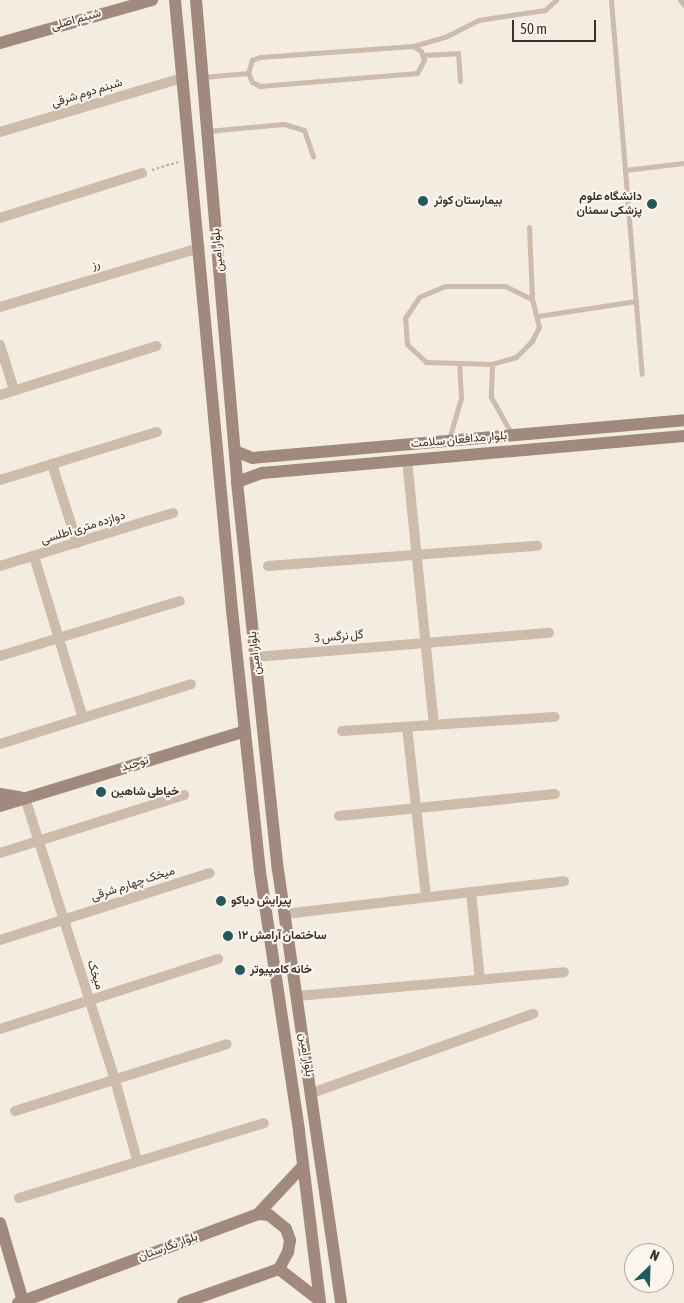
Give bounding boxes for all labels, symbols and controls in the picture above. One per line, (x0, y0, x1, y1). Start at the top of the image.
street label: شبنم اصلی (49, 6, 103, 34)
scale bar (514, 10, 598, 42)
text: 50 m (520, 20, 547, 37)
street label: شبنم دوم شرقی (50, 75, 124, 111)
place label: دانشگاه علوم پزشکی سمنان (577, 190, 642, 218)
marker: بیمارستان کوثر (416, 194, 430, 208)
place label: بیمارستان کوثر (434, 194, 502, 208)
marker: دانشگاه علوم پزشکی سمنان (646, 198, 658, 210)
street label: بلوار امین (209, 228, 227, 272)
street label: رز (90, 257, 102, 273)
street label: بلوار مدافعان سلامت (410, 429, 508, 451)
street label: دوازده متری اطلسی (39, 508, 127, 548)
street label: گل نرگس 3 (314, 628, 364, 646)
street label: بلوار امین (246, 630, 264, 676)
street label: توحید (120, 753, 150, 775)
place label: خیاطی شاهین (111, 785, 179, 799)
marker: خیاطی شاهین (95, 786, 107, 798)
street label: میخک چهارم شرقی (89, 864, 177, 904)
place label: پیرایش دیاکو (231, 894, 292, 908)
marker: پیرایش دیاکو (215, 895, 227, 907)
place label: ساختمان آرامش ۱۲ (238, 929, 327, 943)
marker: ساختمان آرامش ۱۲ (222, 930, 234, 942)
street label: میخک (83, 958, 107, 992)
place label: خانه کامپیوتر (250, 963, 312, 977)
marker: خانه کامپیوتر (234, 964, 246, 976)
street label: بلوار امین (295, 1032, 317, 1078)
street label: بلوار نگارستان (136, 1230, 200, 1264)
north arrow (624, 1243, 674, 1293)
text: N (648, 1246, 662, 1264)

